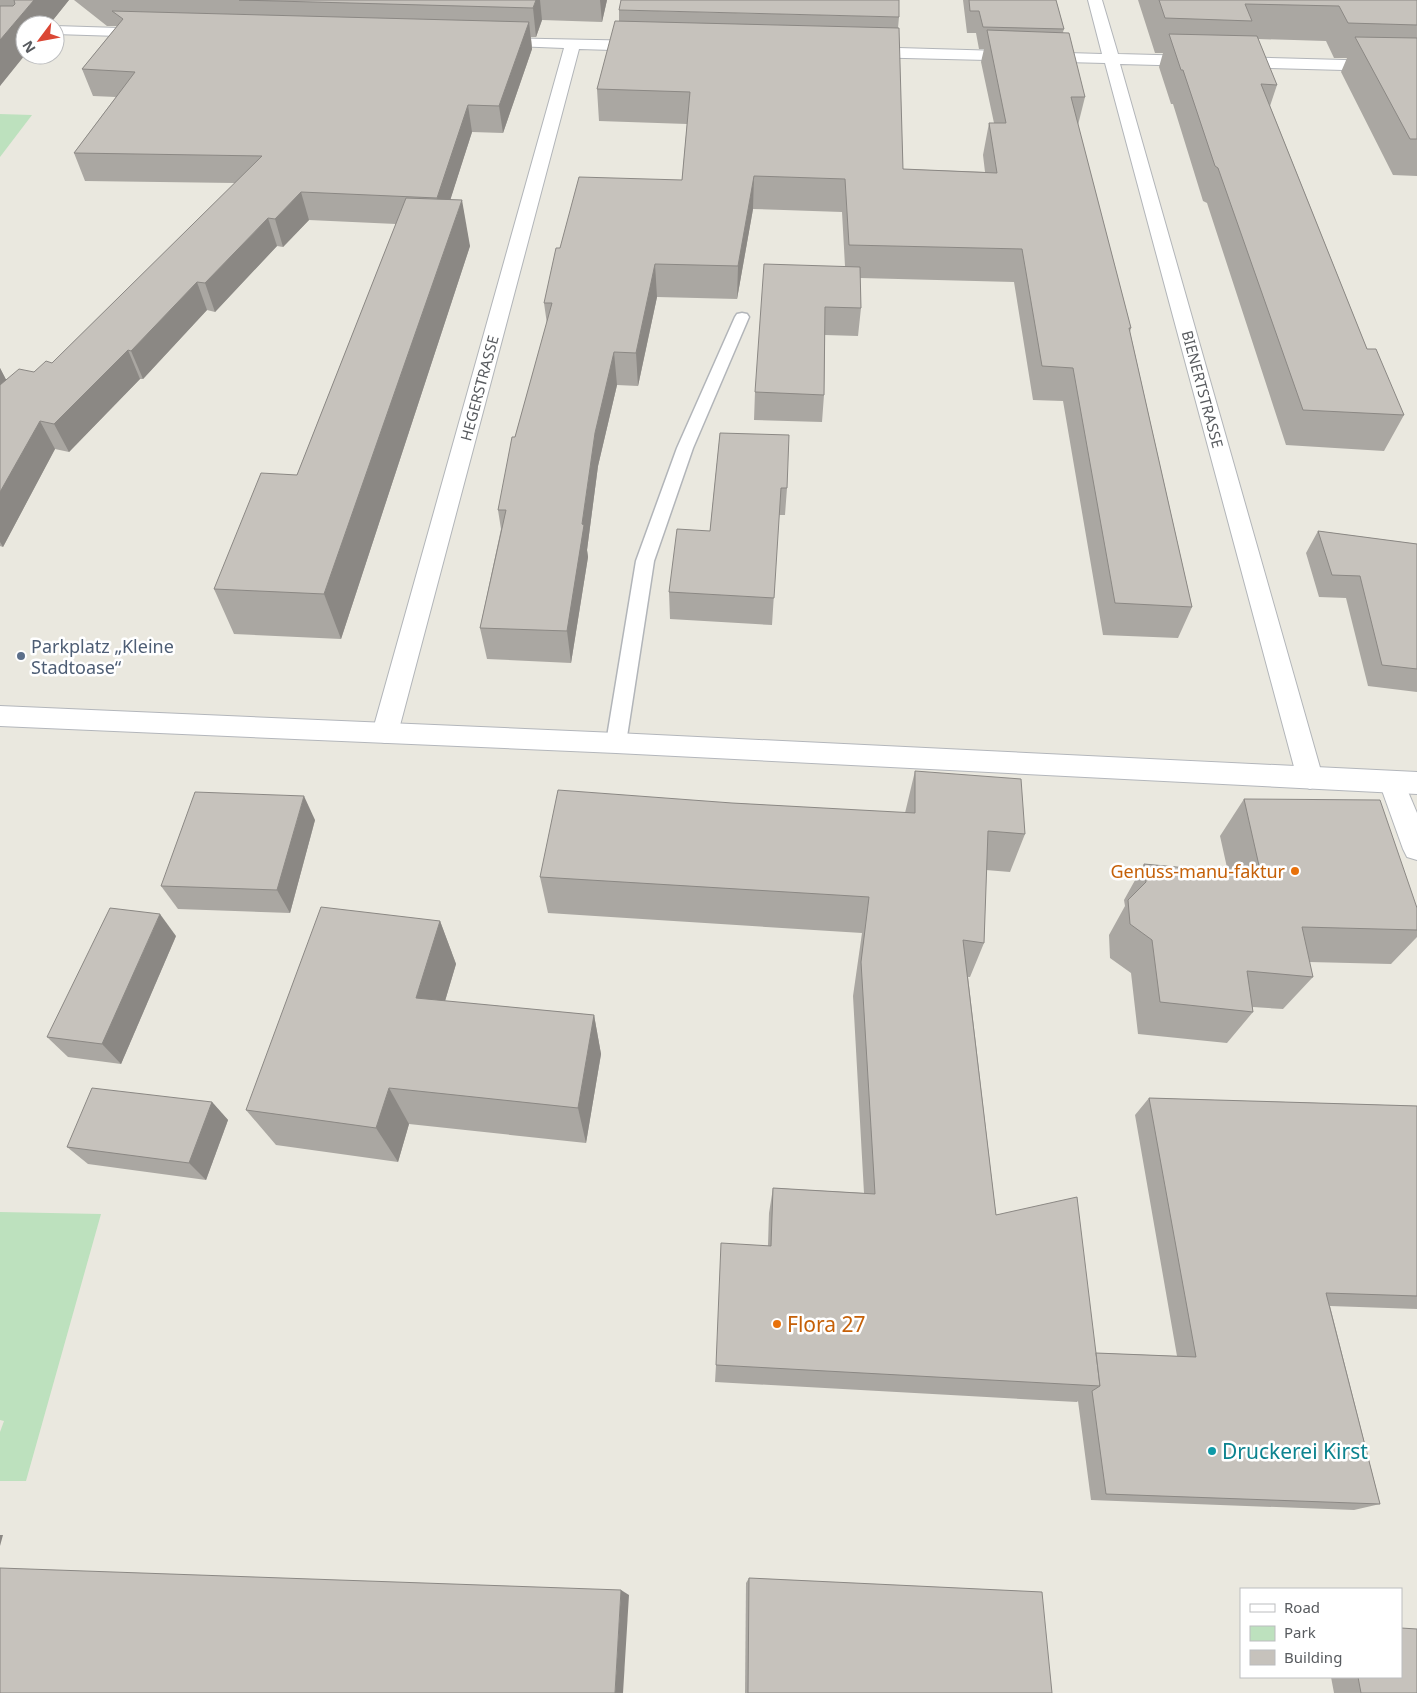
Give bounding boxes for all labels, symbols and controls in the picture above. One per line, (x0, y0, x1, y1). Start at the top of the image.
north arrow (15, 15, 65, 65)
text: N (17, 37, 40, 57)
street label: BIENERTSTRASSE (1178, 328, 1228, 450)
street label: HEGERSTRASSE (455, 333, 503, 443)
place label: Parkplatz „Kleine Stadtoase“ (31, 634, 174, 679)
marker: Parkplatz „Kleine Stadtoase“ (15, 650, 27, 662)
place label: Genuss-manu-faktur (1111, 859, 1286, 883)
marker: Genuss-manu-faktur (1289, 865, 1301, 877)
place label: Flora 27 (787, 1310, 866, 1338)
marker: Flora 27 (771, 1318, 783, 1330)
place label: Druckerei Kirst (1222, 1437, 1368, 1465)
marker: Druckerei Kirst (1206, 1445, 1218, 1457)
legend (1240, 1588, 1402, 1678)
text: Road (1284, 1597, 1320, 1617)
text: Park (1284, 1622, 1316, 1642)
text: Building (1284, 1647, 1342, 1667)

